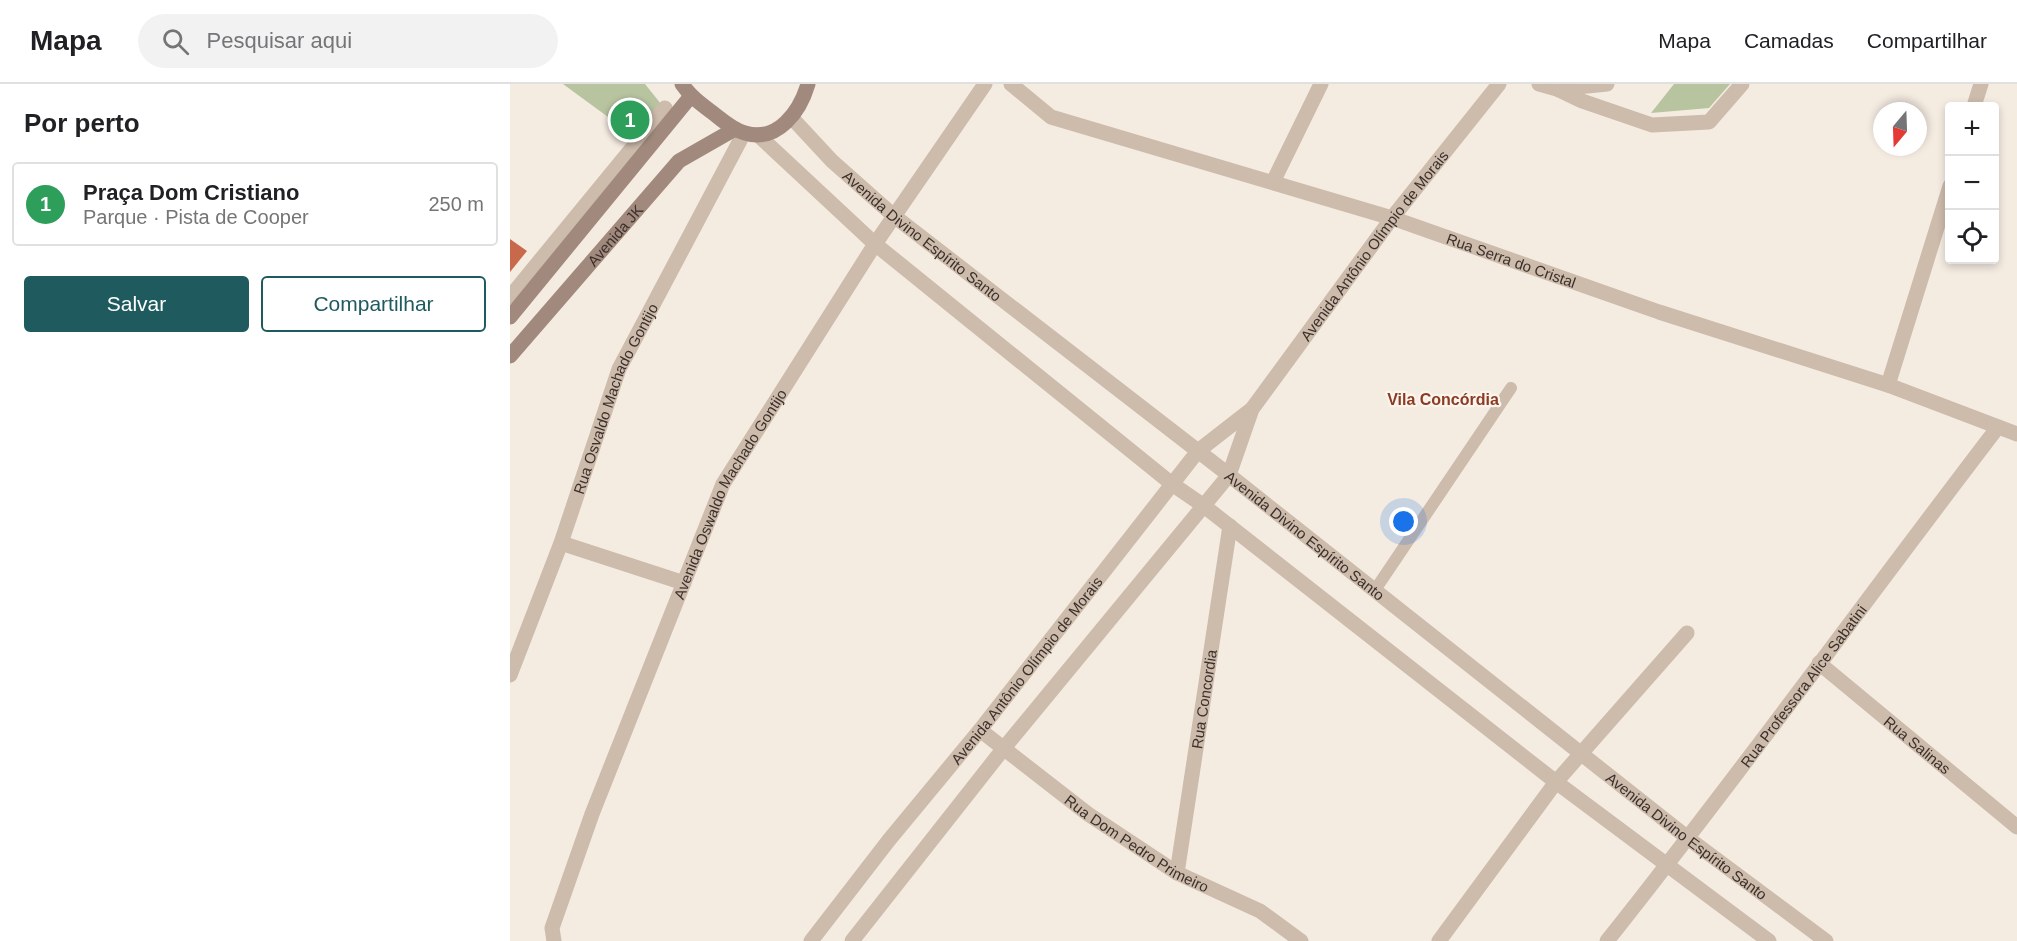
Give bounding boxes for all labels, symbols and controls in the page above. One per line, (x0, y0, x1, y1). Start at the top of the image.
search box (138, 14, 558, 68)
text: Mapa (30, 25, 102, 56)
icon: search (159, 25, 192, 58)
text: Pesquisar aqui (207, 28, 352, 53)
text: Mapa (1658, 29, 1711, 52)
text: Camadas (1744, 29, 1834, 52)
text: Compartilhar (1867, 29, 1987, 52)
pin: 1 (610, 98, 650, 142)
north arrow (1873, 102, 1927, 156)
map controls (1945, 102, 1999, 264)
button: + (1945, 102, 1999, 156)
text: Por perto (24, 108, 140, 138)
street label: Avenida Antônio Olímpio de Morais (1297, 147, 1451, 344)
button: − (1945, 156, 1999, 210)
street label: Avenida Divino Espírito Santo (840, 167, 1005, 304)
text: Praça Dom Cristiano (83, 180, 299, 205)
text: 1 (40, 193, 51, 215)
text: 250 m (428, 193, 484, 215)
street label: Avenida JK (584, 201, 646, 269)
text: Parque · Pista de Cooper (83, 206, 309, 228)
button: locate (1945, 210, 1999, 264)
street label: Rua Serra do Cristal (1444, 229, 1578, 291)
button: Salvar (24, 276, 249, 332)
button: Compartilhar (261, 276, 486, 332)
street label: Rua Osvaldo Machado Gontijo (569, 300, 661, 496)
street label: Avenida Oswaldo Machado Gontijo (670, 386, 790, 602)
district label: Vila Concórdia (1387, 391, 1499, 408)
street label: Avenida Divino Espírito Santo (1222, 467, 1388, 603)
your location (1389, 507, 1418, 536)
street label: Avenida Antônio Olímpio de Morais (947, 573, 1105, 767)
street label: Rua Professora Alice Sabatini (1737, 601, 1870, 770)
street label: Rua Concordia (1188, 648, 1220, 750)
street label: Rua Salinas (1881, 712, 1954, 777)
street label: Avenida Divino Espírito Santo (1603, 769, 1771, 903)
street label: Rua Dom Pedro Primeiro (1062, 791, 1212, 895)

